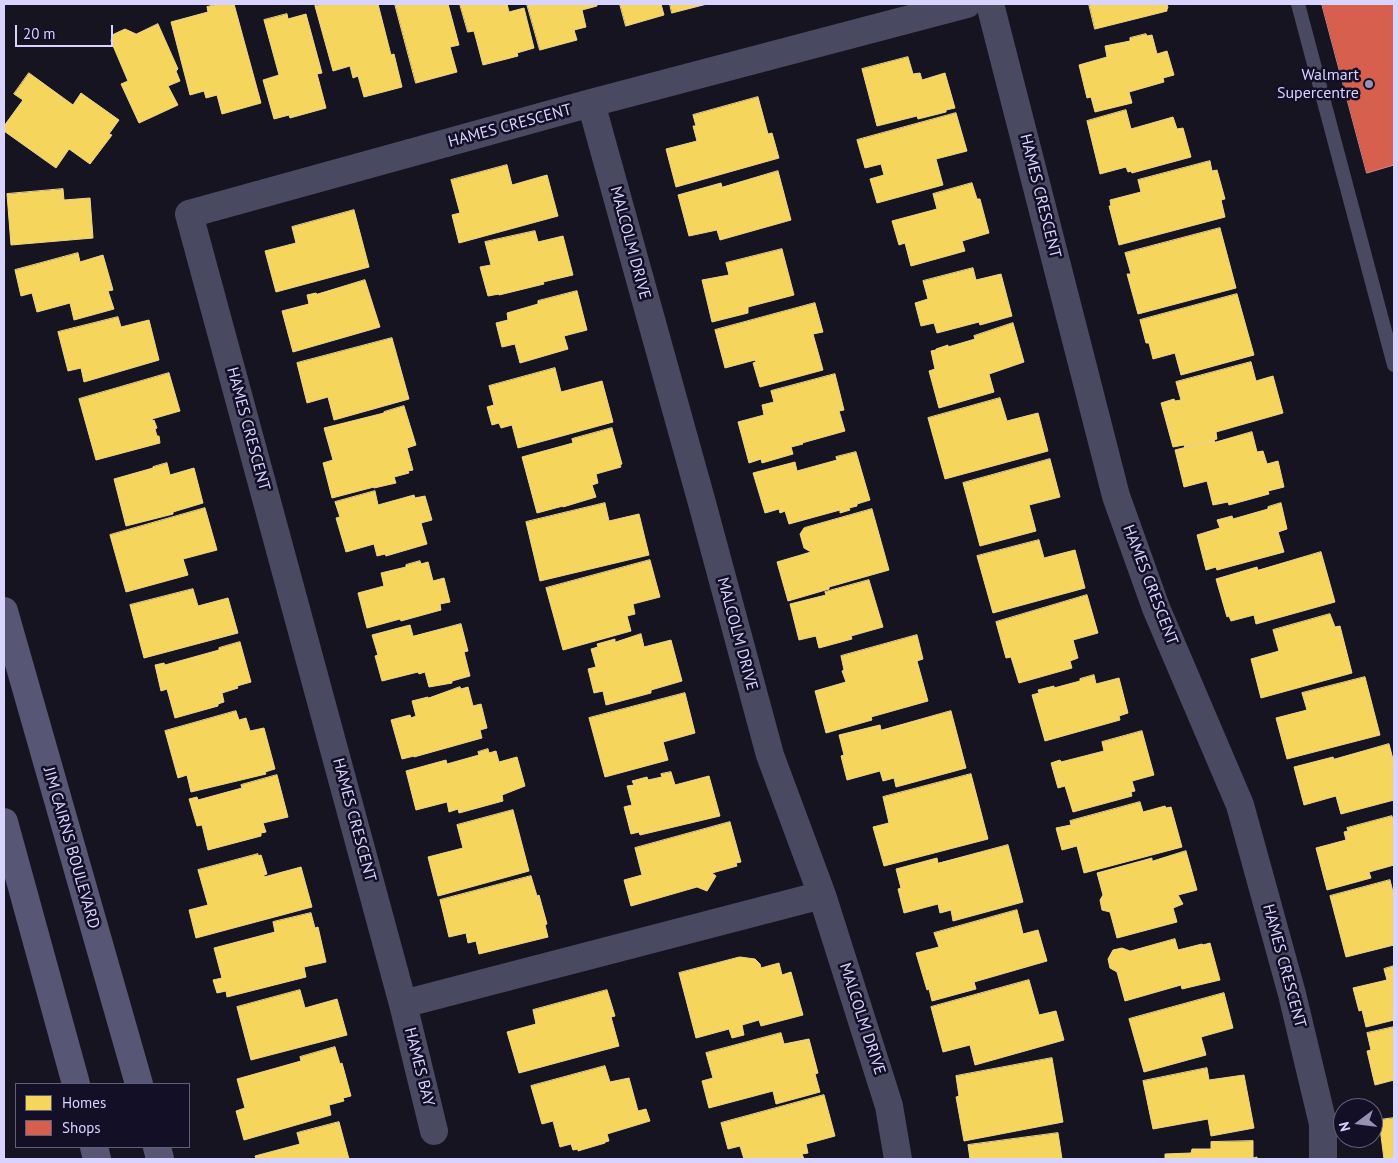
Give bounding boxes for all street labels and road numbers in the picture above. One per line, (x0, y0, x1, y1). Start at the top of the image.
street label: HAMES CRESCENT (446, 100, 574, 152)
street label: HAMES CRESCENT (1015, 132, 1065, 260)
street label: MALCOLM DRIVE (606, 184, 654, 302)
street label: HAMES CRESCENT (222, 365, 274, 493)
street label: HAMES CRESCENT (1118, 522, 1182, 648)
street label: MALCOLM DRIVE (713, 575, 761, 693)
street label: HAMES CRESCENT (328, 756, 380, 884)
street label: JIM CAIRNS BOULEVARD (39, 765, 103, 931)
street label: HAMES CRESCENT (1258, 902, 1310, 1030)
street label: MALCOLM DRIVE (835, 961, 889, 1077)
street label: HAMES BAY (400, 1026, 438, 1108)

